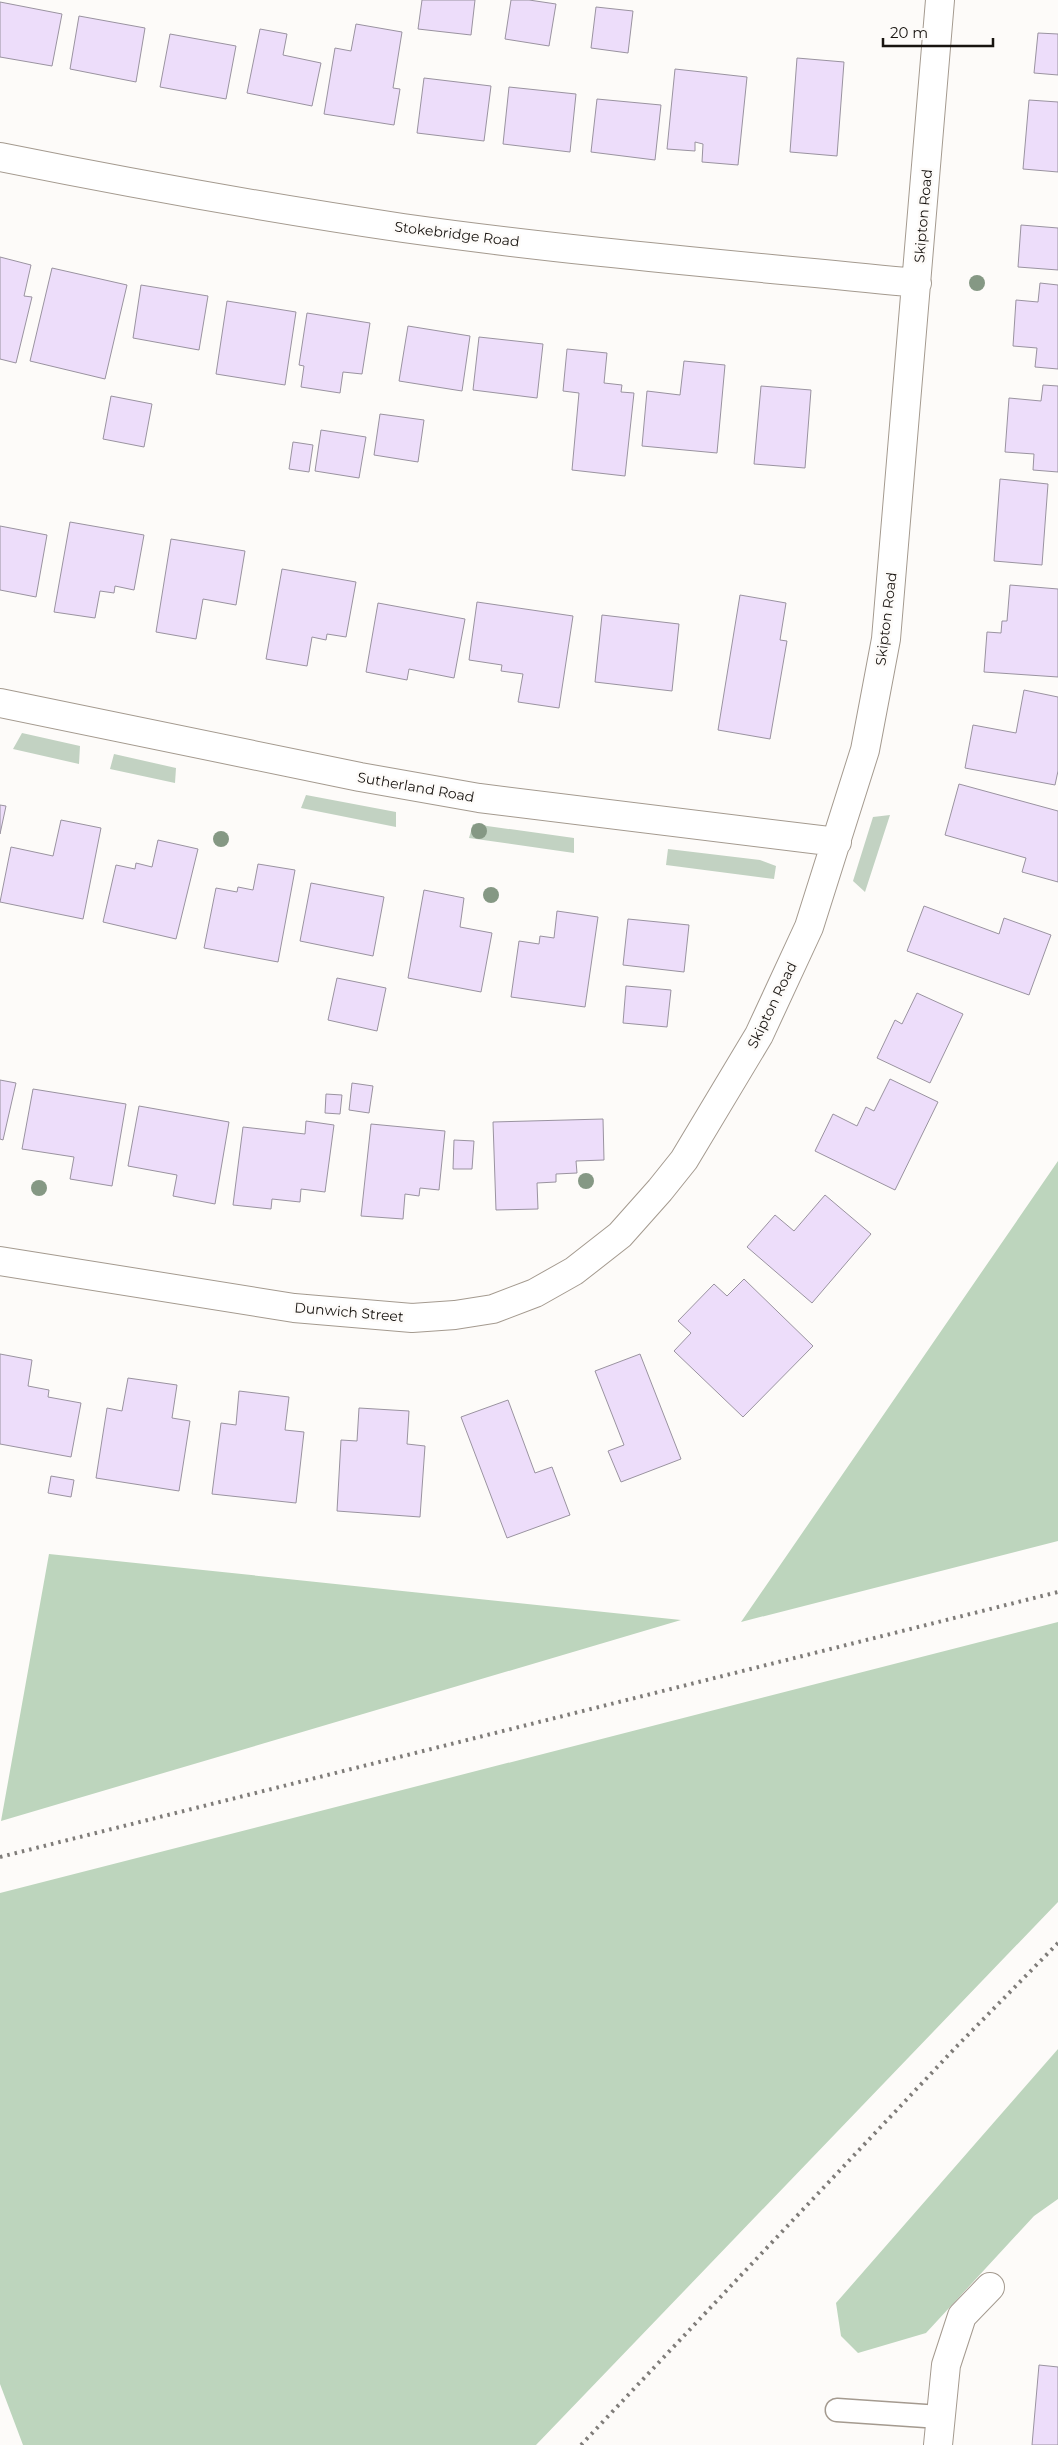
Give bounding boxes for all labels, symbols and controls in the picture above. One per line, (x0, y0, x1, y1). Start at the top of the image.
scale bar (883, 15, 993, 47)
text: 20 m (890, 23, 928, 42)
street label: Skipton Road (910, 168, 936, 264)
street label: Stokebridge Road (393, 217, 521, 251)
street label: Skipton Road (871, 571, 901, 667)
street label: Sutherland Road (356, 768, 476, 806)
street label: Skipton Road (743, 959, 801, 1051)
street label: Dunwich Street (294, 1298, 405, 1326)

